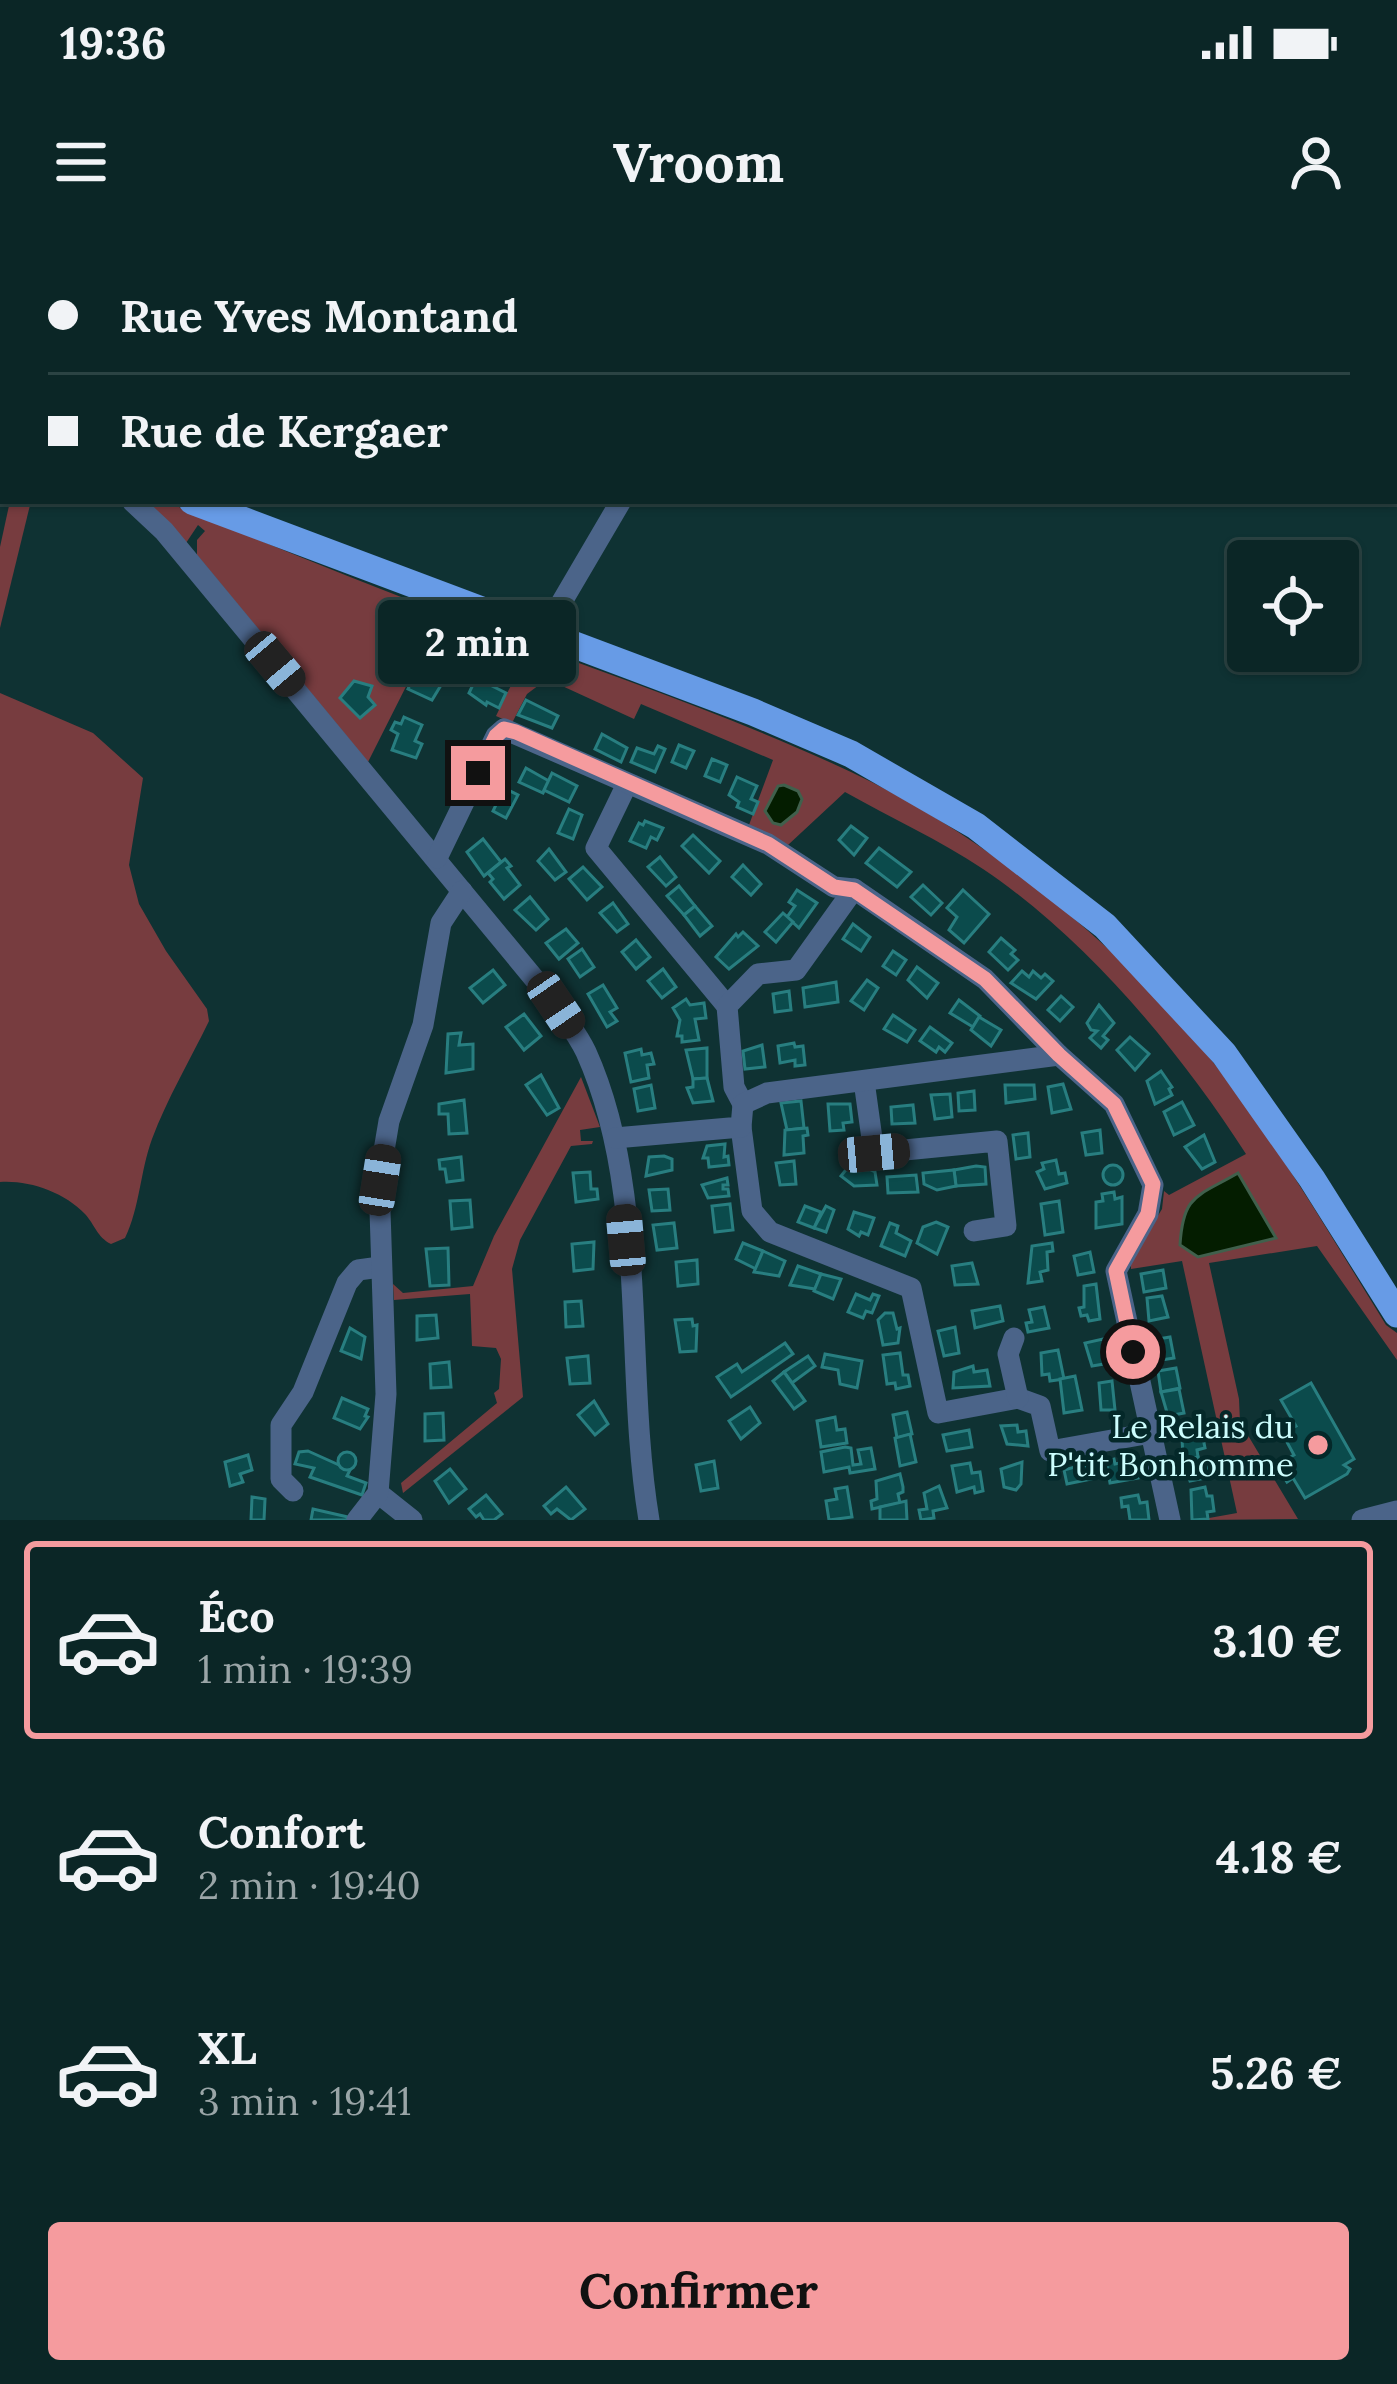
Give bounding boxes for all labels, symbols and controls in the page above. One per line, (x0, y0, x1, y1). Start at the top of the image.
text: 19:36 (60, 14, 167, 71)
text: Vroom (613, 128, 784, 197)
icon: menu (48, 129, 114, 195)
icon: person (1283, 129, 1349, 195)
text: Rue Yves Montand (120, 287, 518, 344)
text: Rue de Kergaer (120, 402, 448, 459)
map controls (1227, 540, 1359, 672)
button: locate (1227, 540, 1359, 672)
callout: 2 min (379, 599, 577, 683)
text: 2 min (425, 617, 529, 667)
car (238, 625, 312, 703)
route end (451, 746, 505, 800)
car (521, 965, 591, 1045)
car (837, 1132, 911, 1174)
car (357, 1142, 403, 1218)
car (605, 1203, 647, 1277)
route start (1106, 1325, 1160, 1379)
place label: Le Relais du P'tit Bonhomme (1047, 1405, 1294, 1485)
marker: Le Relais du P'tit Bonhomme (1305, 1432, 1331, 1458)
icon: car (54, 1586, 162, 1694)
text: Éco (198, 1587, 275, 1644)
text: 3.10 € (1212, 1612, 1343, 1669)
text: 1 min · 19:39 (198, 1644, 413, 1694)
icon: car (54, 1802, 162, 1910)
text: Confort (198, 1803, 365, 1860)
text: 4.18 € (1216, 1828, 1343, 1885)
text: 2 min · 19:40 (198, 1860, 421, 1910)
icon: car (54, 2018, 162, 2126)
text: XL (198, 2019, 257, 2076)
text: 5.26 € (1210, 2044, 1343, 2101)
text: 3 min · 19:41 (198, 2076, 412, 2126)
button: Confirmer (48, 2222, 1349, 2360)

